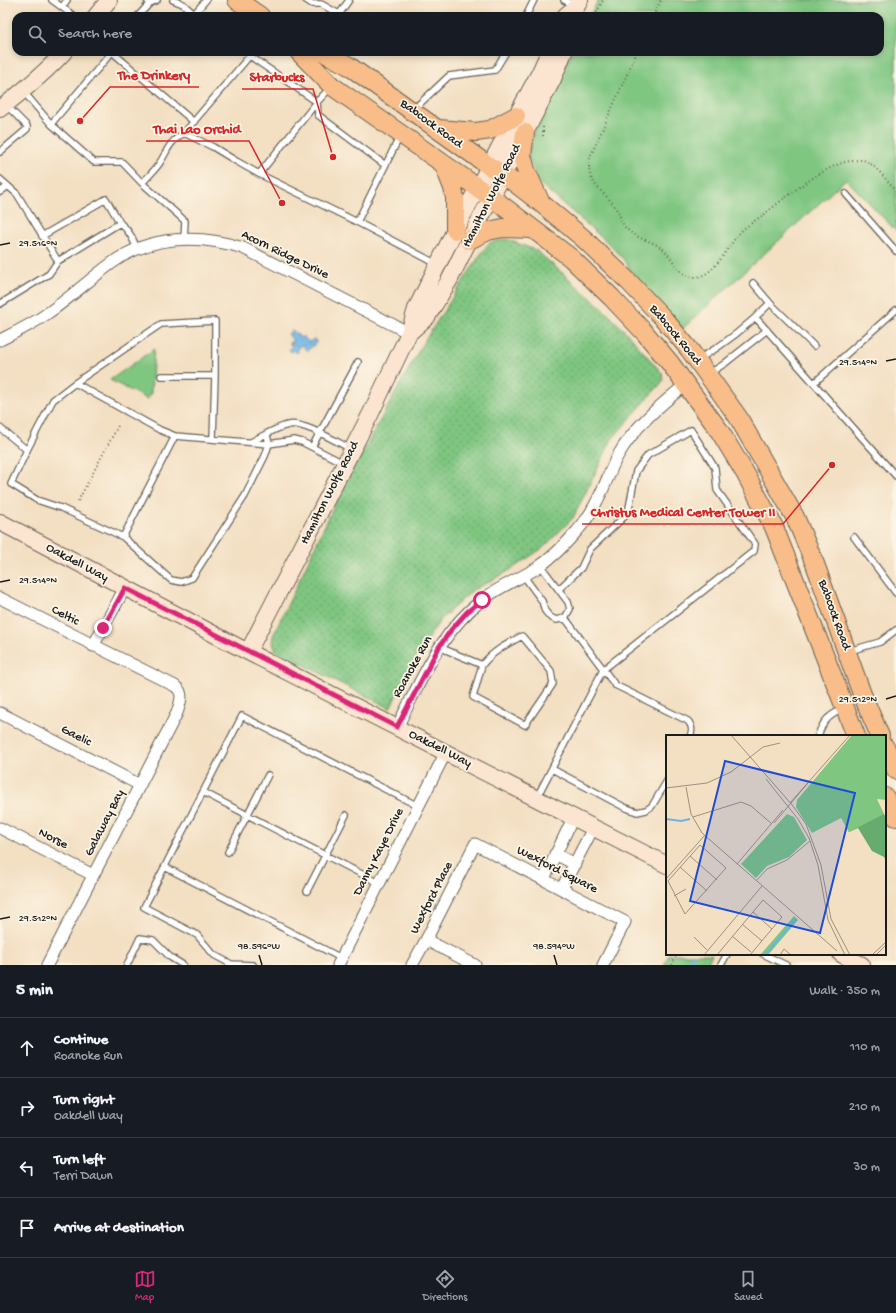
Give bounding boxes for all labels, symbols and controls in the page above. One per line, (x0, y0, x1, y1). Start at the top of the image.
search box (12, 12, 884, 56)
icon: search (26, 23, 48, 45)
text: Search here (58, 25, 132, 43)
callout: The Drinkery (110, 61, 199, 87)
callout: Starbucks (242, 63, 313, 89)
text: The Drinkery (117, 68, 190, 85)
text: Starbucks (249, 70, 305, 87)
street label: Babcock Road (396, 96, 466, 153)
callout: Thai Lao Orchid (146, 115, 249, 141)
text: Thai Lao Orchid (152, 122, 242, 139)
street label: Hamilton Wolfe Road (460, 141, 525, 250)
street label: Acorn Ridge Drive (239, 227, 331, 283)
text: 29.516°N (19, 238, 58, 250)
street label: Babcock Road (645, 301, 705, 369)
text: 29.514°N (839, 357, 878, 369)
street label: Hamilton Wolfe Road (298, 438, 363, 547)
callout: Christus Medical Center Tower II (582, 498, 783, 524)
text: Christus Medical Center Tower II (590, 505, 775, 522)
street label: Oakdell Way (43, 540, 111, 586)
text: 29.514°N (19, 575, 58, 587)
street label: Babcock Road (814, 577, 854, 653)
route start (473, 591, 491, 609)
street label: Celtic (49, 603, 82, 630)
route end (94, 619, 112, 637)
street label: Roanoke Run (390, 633, 437, 701)
text: 29.512°N (839, 694, 878, 706)
street label: Gaelic (58, 722, 94, 750)
street label: Oakdell Way (406, 727, 475, 772)
inset map (666, 735, 886, 955)
street label: Galaway Bay (82, 787, 128, 859)
street label: Danny Kaye Drive (350, 805, 408, 899)
street label: Norse (36, 825, 71, 853)
street label: Wexford Square (514, 843, 600, 897)
street label: Wexford Place (407, 859, 457, 937)
text: 29.512°N (19, 913, 58, 925)
text: 98.596°W (237, 941, 280, 953)
text: 98.594°W (532, 941, 575, 953)
text: 5 min (16, 981, 53, 1001)
text: Walk · 350 m (810, 984, 880, 999)
text: Continue (54, 1031, 108, 1049)
icon: ahead (16, 1037, 38, 1059)
text: 110 m (850, 1040, 880, 1055)
text: Roanoke Run (54, 1049, 122, 1064)
text: Turn right (54, 1091, 114, 1109)
icon: right (16, 1097, 38, 1119)
text: 210 m (849, 1100, 880, 1115)
text: Oakdell Way (54, 1109, 123, 1124)
text: Turn left (54, 1151, 105, 1169)
icon: left (16, 1157, 38, 1179)
text: 30 m (854, 1160, 880, 1175)
text: Terri Dawn (54, 1169, 113, 1184)
icon: arrive (16, 1217, 38, 1239)
text: Arrive at destination (54, 1219, 184, 1237)
tab: Map (134, 1268, 156, 1304)
tab: Directions (423, 1268, 467, 1304)
tab: Saved (734, 1268, 762, 1304)

